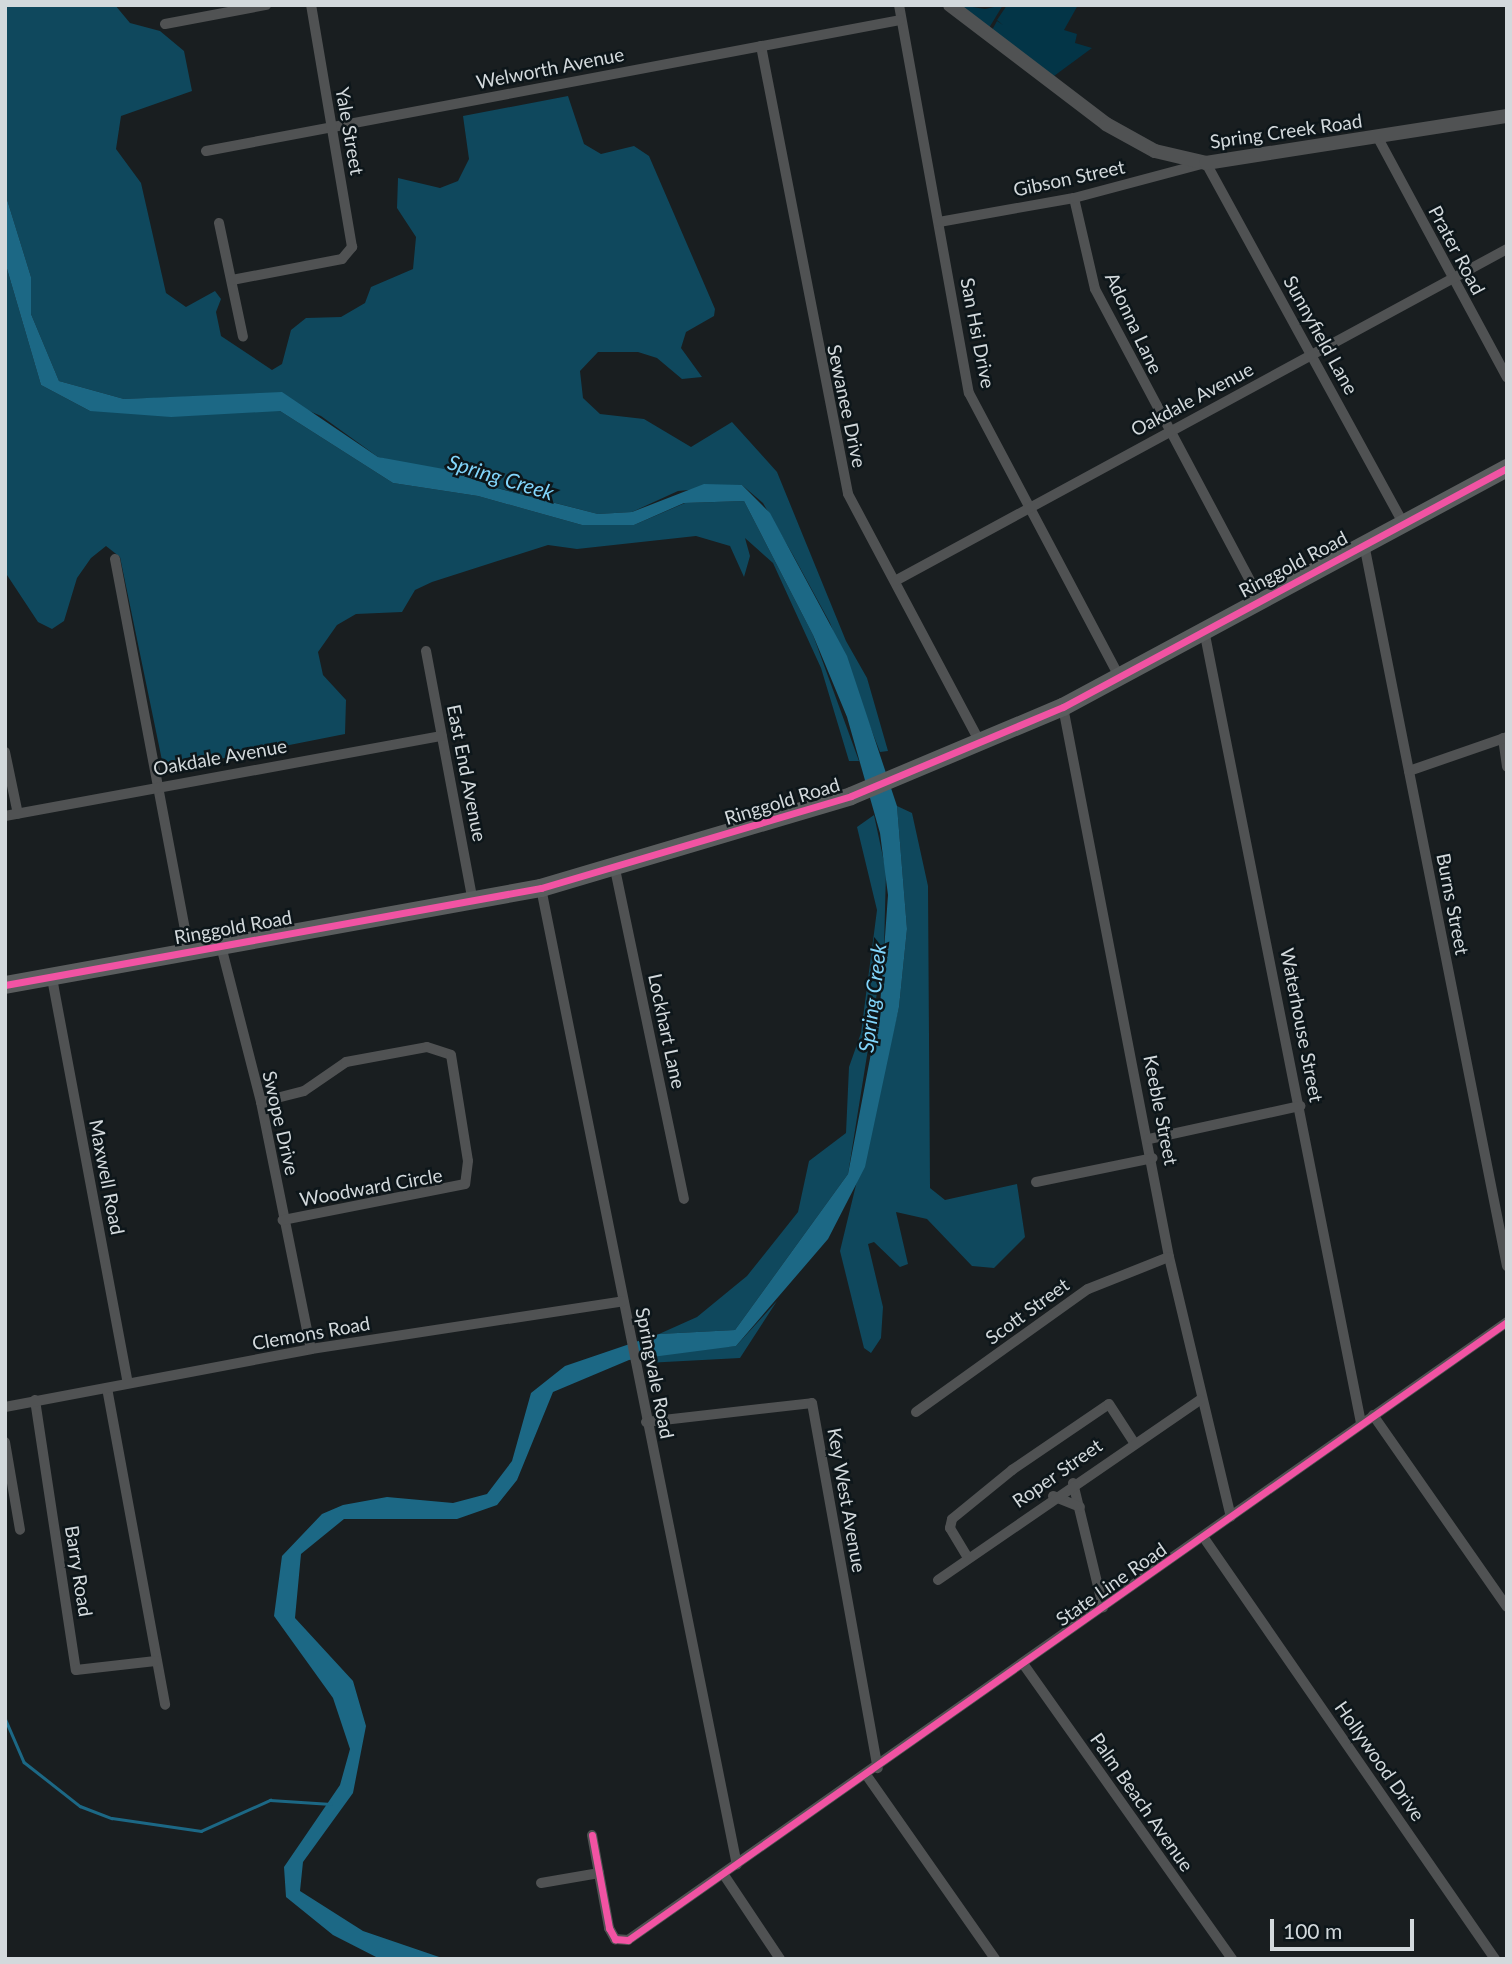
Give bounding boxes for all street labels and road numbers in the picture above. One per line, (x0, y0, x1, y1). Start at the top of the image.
street label: Welworth Avenue (474, 42, 626, 94)
street label: Yale Street (331, 85, 369, 177)
street label: Spring Creek Road (1208, 109, 1364, 153)
street label: Gibson Street (1011, 155, 1127, 201)
street label: Prater Road (1424, 201, 1490, 299)
street label: Adonna Lane (1101, 269, 1167, 377)
street label: Sunnyfield Lane (1279, 272, 1363, 398)
street label: San Hsi Drive (956, 276, 1000, 390)
street label: Sewanee Drive (823, 342, 871, 470)
street label: Oakdale Avenue (1127, 357, 1257, 441)
street label: Ringgold Road (1235, 526, 1351, 602)
street label: East End Avenue (442, 702, 492, 844)
street label: Oakdale Avenue (151, 734, 289, 780)
street label: Ringgold Road (722, 773, 842, 829)
street label: Burns Street (1432, 851, 1474, 957)
street label: Ringgold Road (172, 905, 294, 949)
street label: Waterhouse Street (1276, 946, 1328, 1104)
street label: Lockhart Lane (644, 971, 690, 1091)
street label: Keeble Street (1139, 1053, 1183, 1167)
street label: Swope Drive (258, 1069, 304, 1177)
street label: Maxwell Road (85, 1117, 129, 1237)
street label: Woodward Circle (298, 1163, 444, 1211)
street label: Scott Street (981, 1273, 1073, 1349)
street label: Springvale Road (631, 1305, 679, 1441)
street label: Clemons Road (250, 1311, 372, 1355)
street label: Key West Avenue (823, 1425, 871, 1575)
street label: Roper Street (1008, 1434, 1106, 1512)
street label: Barry Road (61, 1524, 97, 1618)
street label: State Line Road (1051, 1537, 1171, 1631)
street label: Hollywood Drive (1330, 1697, 1430, 1825)
street label: Palm Beach Avenue (1085, 1728, 1199, 1876)

